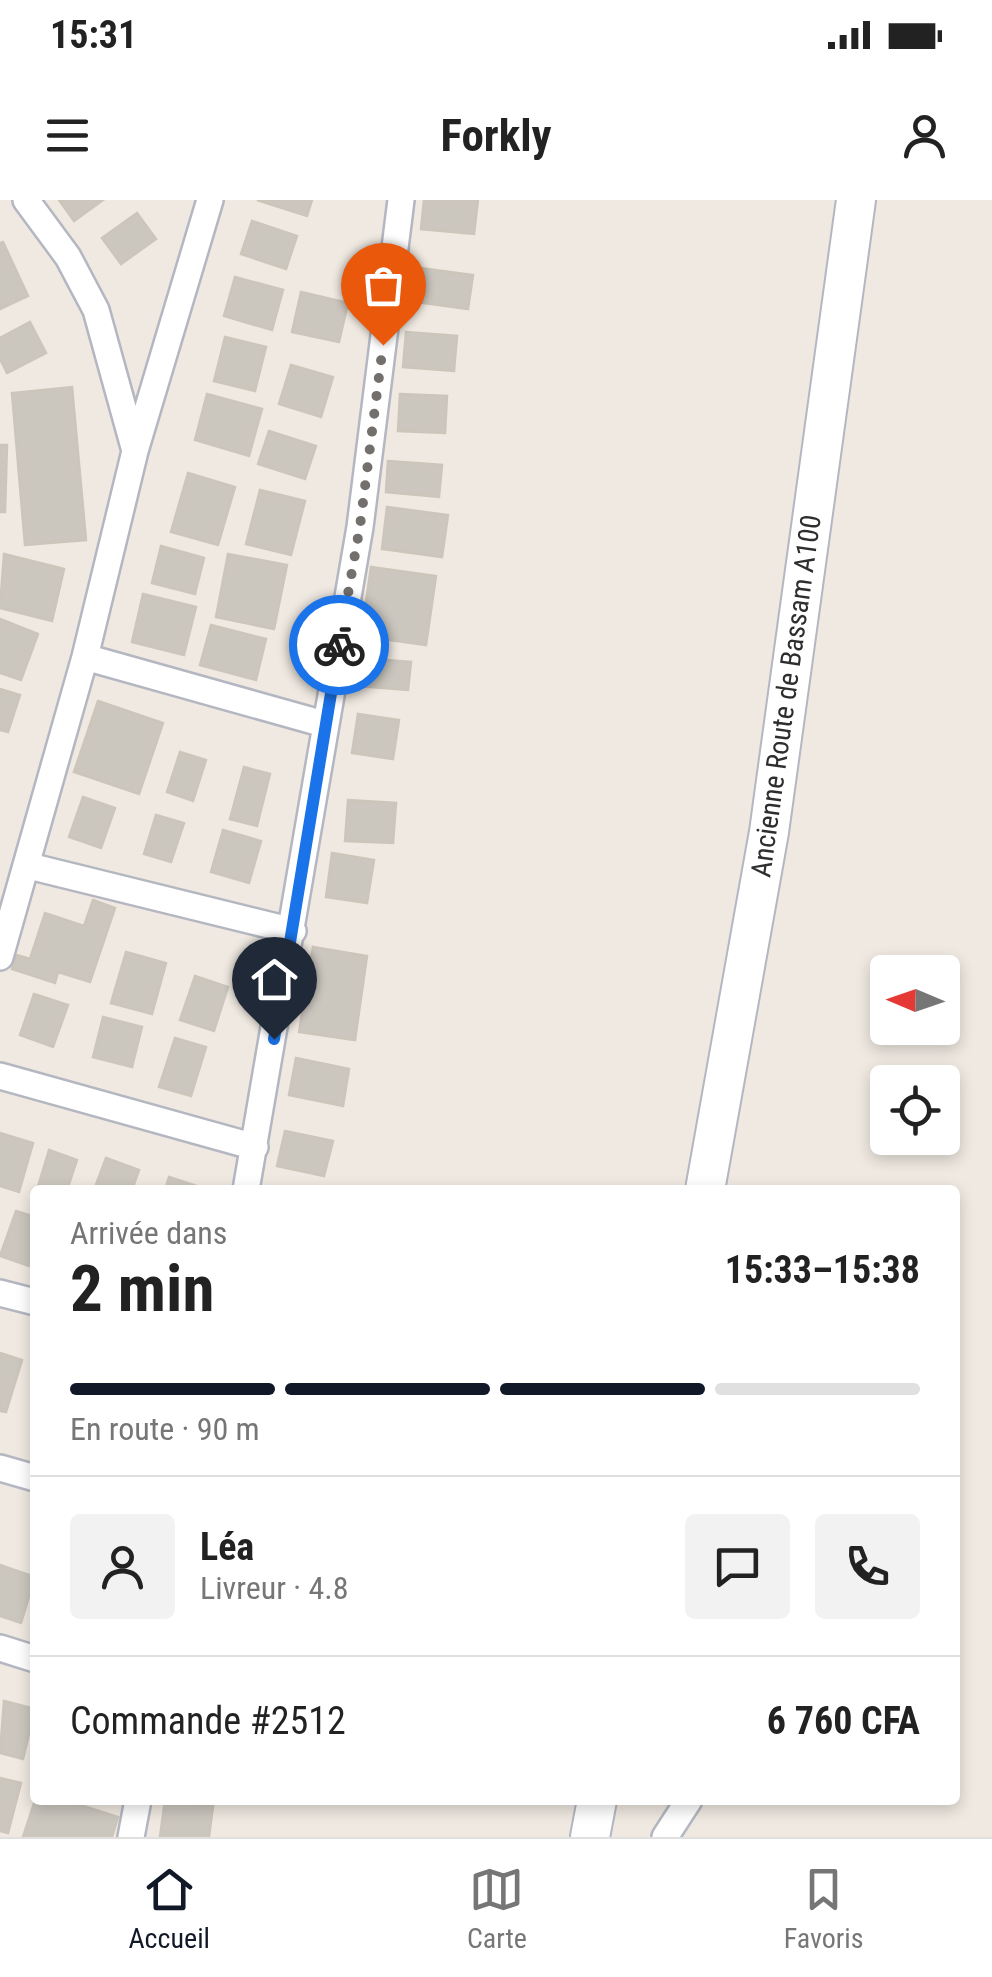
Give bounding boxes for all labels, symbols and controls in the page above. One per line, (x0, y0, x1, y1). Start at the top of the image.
text: 15:31 (50, 13, 137, 57)
icon: menu (40, 108, 95, 163)
icon: person (897, 108, 952, 163)
text: Forkly (440, 109, 552, 162)
pin (341, 243, 426, 346)
icon: bag (356, 258, 411, 313)
street label: Ancienne Route de Bassam A100 (744, 513, 828, 879)
courier (289, 595, 389, 695)
icon: bike (312, 618, 367, 673)
pin (232, 937, 317, 1040)
icon: home (247, 952, 302, 1007)
north arrow (870, 955, 960, 1045)
map controls (870, 955, 960, 1155)
button: locate (870, 1065, 960, 1155)
text: Arrivée dans (70, 1214, 227, 1252)
text: 15:33–15:38 (725, 1248, 920, 1292)
text: 2 min (70, 1251, 214, 1327)
text: En route · 90 m (70, 1410, 260, 1448)
button: person (70, 1514, 175, 1619)
button: chat (685, 1514, 790, 1619)
button: phone (815, 1514, 920, 1619)
text: Léa (200, 1525, 254, 1569)
text: Livreur · 4.8 (200, 1569, 348, 1607)
text: Commande #2512 (70, 1699, 346, 1743)
text: 6 760 CFA (767, 1699, 920, 1743)
tab: Accueil (128, 1862, 210, 1955)
tab: Carte (467, 1862, 527, 1955)
tab: Favoris (784, 1862, 864, 1955)

